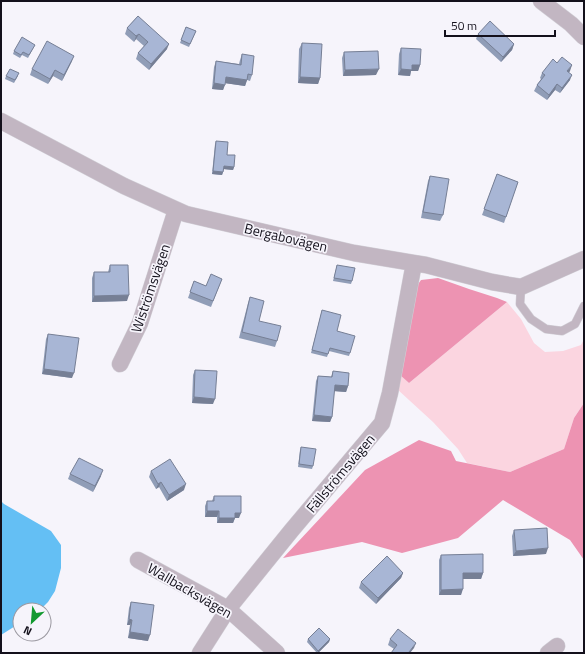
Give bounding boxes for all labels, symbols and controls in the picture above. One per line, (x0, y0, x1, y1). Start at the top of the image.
scale bar (445, 12, 555, 38)
text: 50 m (451, 16, 477, 35)
street label: Bergabovägen (242, 217, 330, 257)
street label: Wiströmsvägen (125, 241, 175, 335)
street label: Fällströmsvägen (301, 429, 379, 517)
street label: Wallbacksvägen (144, 557, 236, 623)
north arrow (12, 602, 52, 642)
text: N (21, 622, 35, 640)

